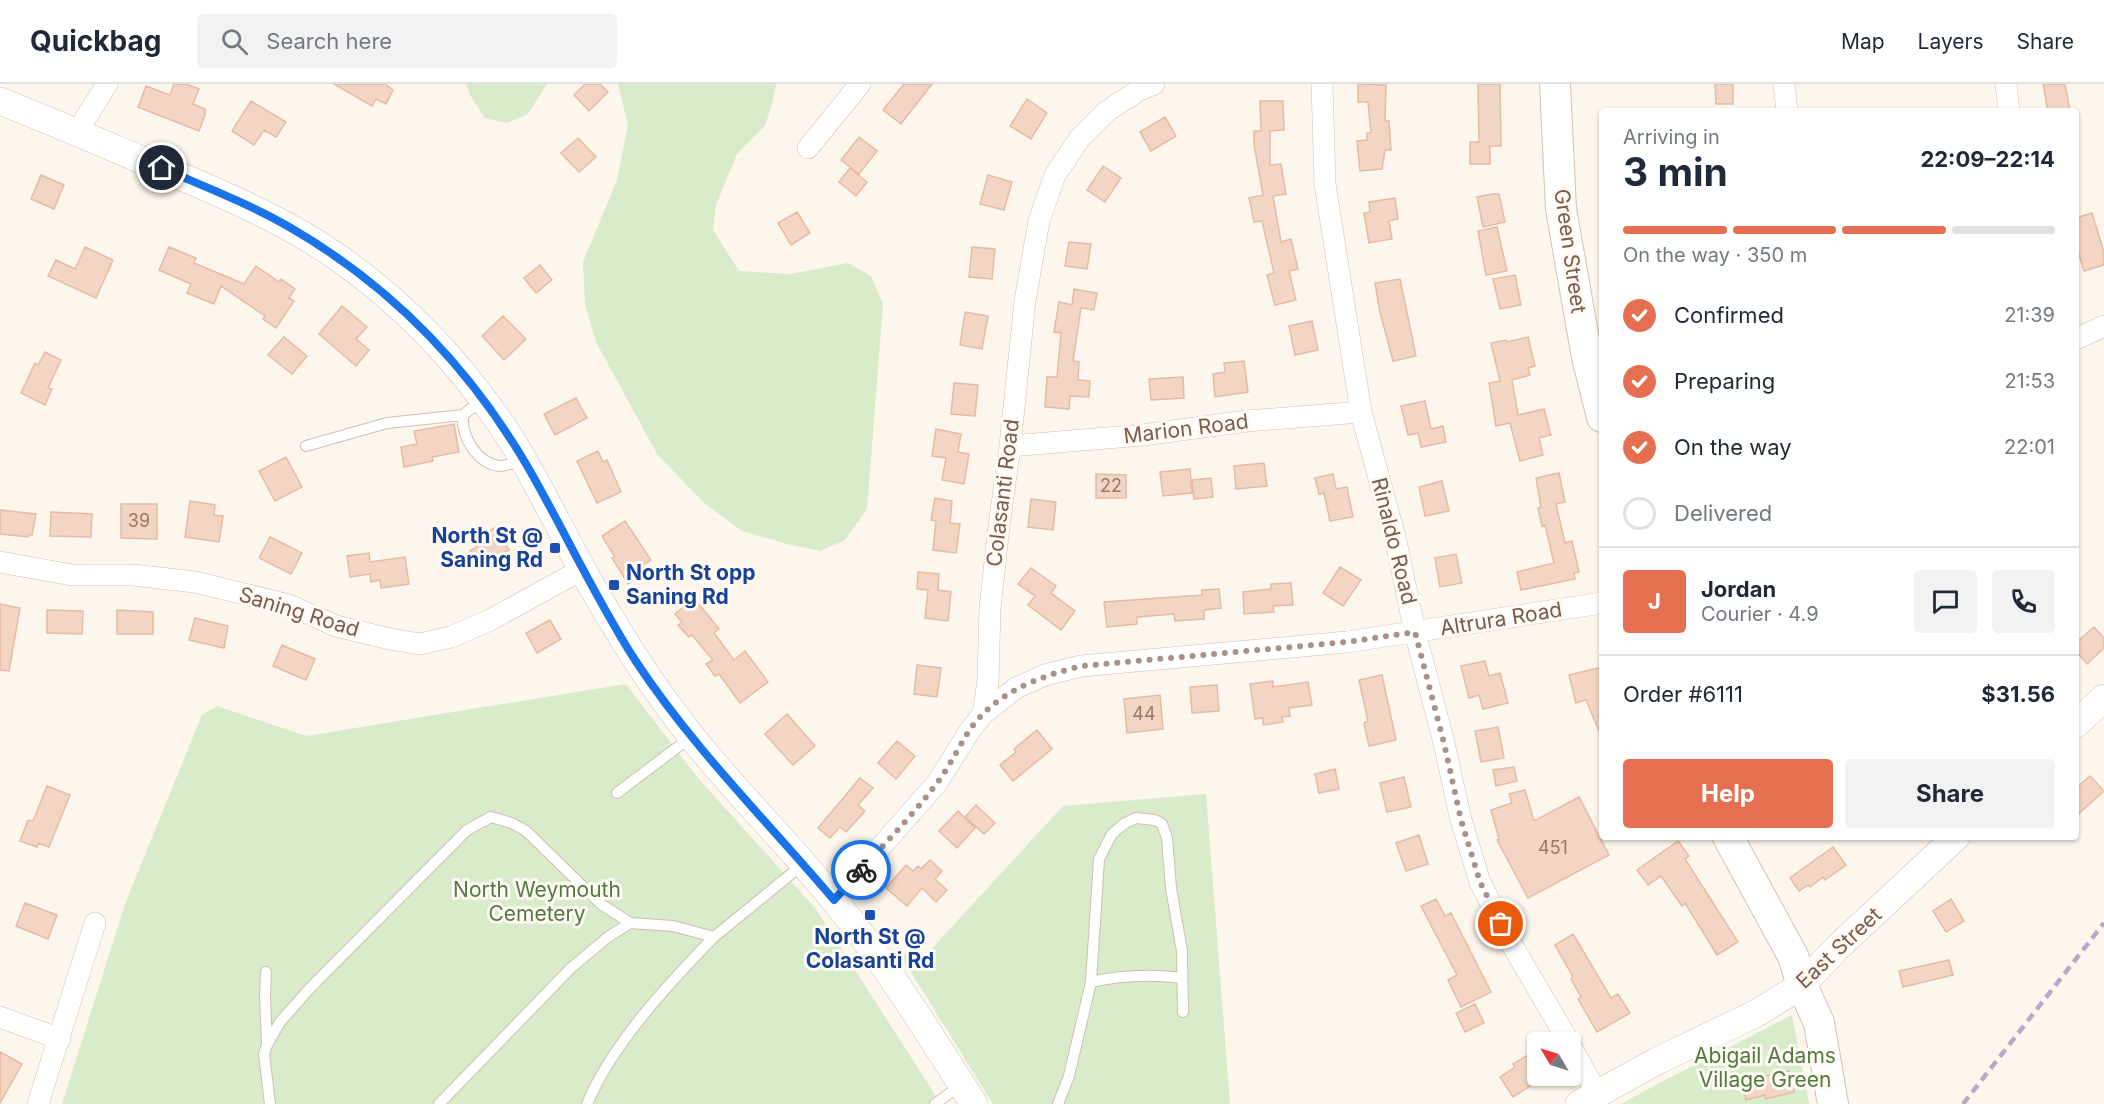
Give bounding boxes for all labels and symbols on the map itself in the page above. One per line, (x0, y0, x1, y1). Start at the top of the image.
pin (136, 142, 187, 193)
street label: Green Street (1549, 187, 1592, 315)
street label: Marion Road (1122, 408, 1250, 449)
street label: Colasanti Road (981, 418, 1024, 568)
house number: 22 (1100, 475, 1122, 496)
street label: Rinaldo Road (1367, 475, 1422, 607)
house number: 39 (128, 510, 150, 531)
place label: North St @ Saning Rd (432, 523, 543, 572)
marker: North St @ Saning Rd (548, 541, 562, 555)
place label: North St opp Saning Rd (626, 560, 755, 609)
marker: North St opp Saning Rd (607, 578, 621, 592)
street label: Saning Road (236, 581, 362, 642)
street label: Altrura Road (1438, 597, 1564, 640)
house number: 44 (1132, 703, 1156, 724)
house number: 451 (1538, 837, 1568, 858)
courier (831, 840, 891, 900)
park label: North Weymouth Cemetery (453, 877, 621, 926)
pin (1475, 898, 1526, 949)
street label: East Street (1791, 902, 1887, 993)
marker: North St @ Colasanti Rd (863, 908, 877, 922)
place label: North St @ Colasanti Rd (806, 924, 934, 973)
north arrow (1527, 1032, 1581, 1086)
park label: Abigail Adams Village Green (1694, 1043, 1836, 1092)

